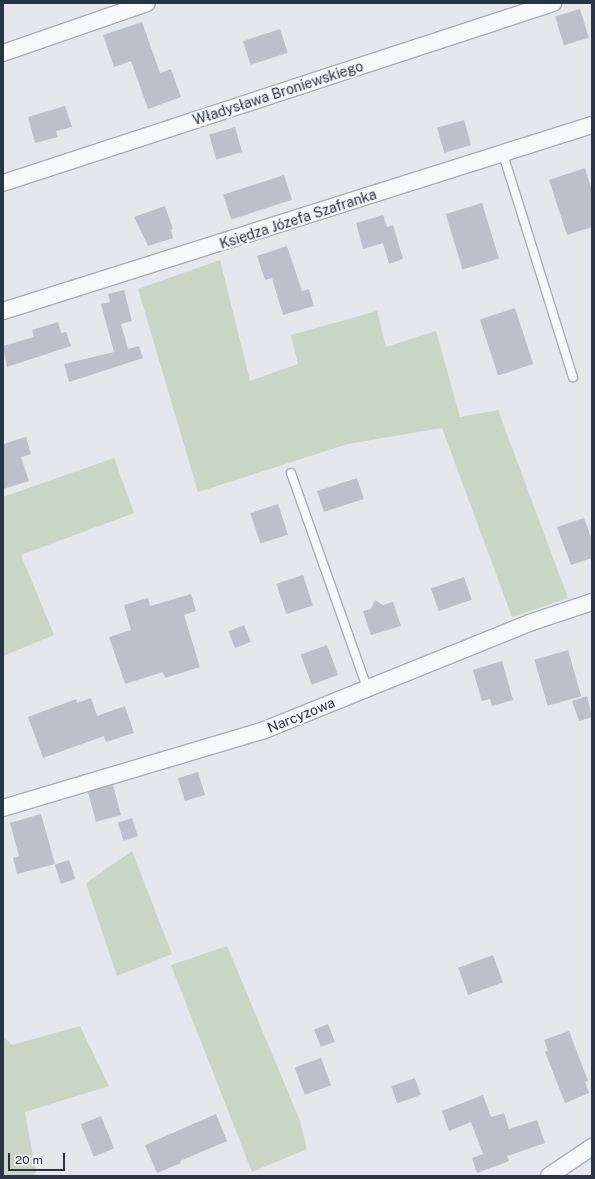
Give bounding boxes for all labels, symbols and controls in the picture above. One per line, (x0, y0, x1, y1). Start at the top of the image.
street label: Władysława Broniewskiego (191, 57, 365, 129)
street label: Księdza Józefa Szafranka (217, 186, 379, 252)
street label: Narcyzowa (265, 694, 337, 736)
scale bar (10, 1145, 67, 1171)
text: 20 m (15, 1153, 43, 1167)

